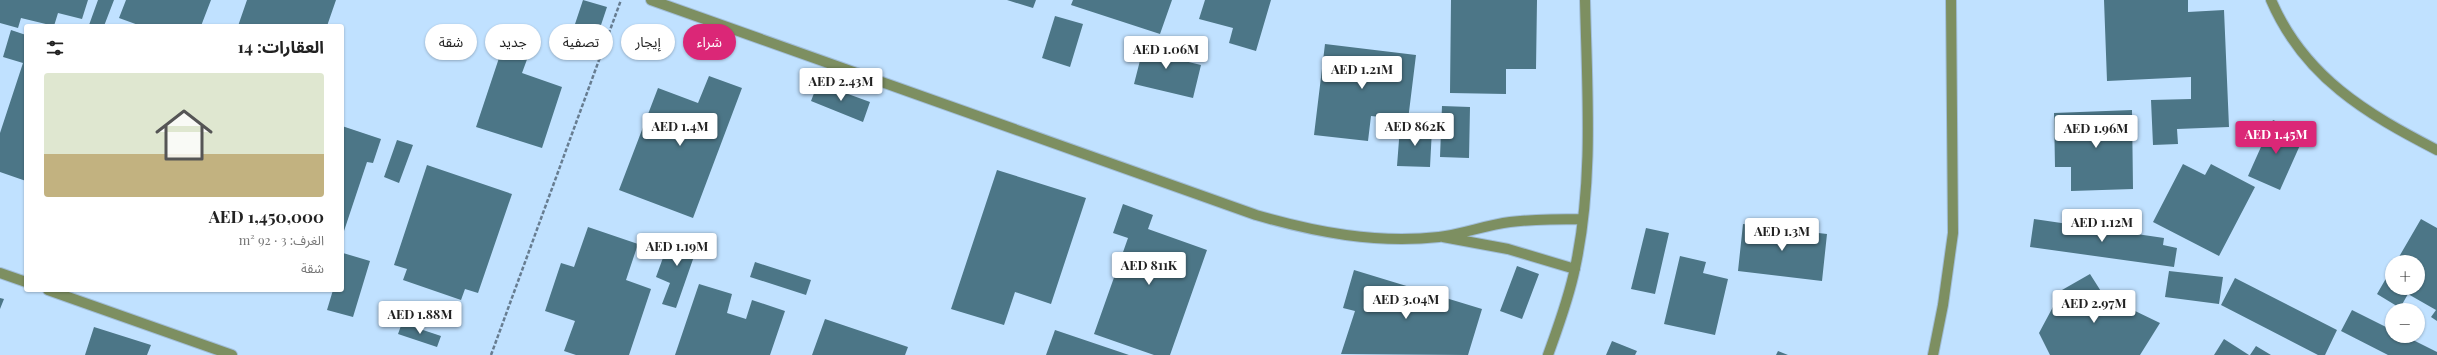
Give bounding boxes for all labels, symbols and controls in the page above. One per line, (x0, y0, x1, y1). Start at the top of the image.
chip: شقة (425, 24, 477, 60)
chip: جديد (485, 24, 541, 60)
chip: تصفية (549, 24, 613, 60)
chip: إيجار (621, 24, 675, 60)
chip: شراء (683, 24, 736, 60)
text: العقارات: 14 (238, 35, 324, 57)
pin: AED 1.06M (1120, 36, 1212, 70)
icon: filters (44, 37, 66, 59)
text: AED 1.06M (1133, 40, 1199, 57)
pin: AED 1.21M (1316, 56, 1408, 90)
text: AED 1.21M (1331, 60, 1393, 77)
pin: AED 2.43M (795, 68, 887, 102)
text: AED 2.43M (808, 72, 874, 89)
icon: home (148, 99, 220, 171)
pin: AED 1.4M (639, 113, 721, 147)
pin: AED 862K (1374, 113, 1456, 147)
pin: AED 1.96M (2050, 115, 2142, 149)
text: AED 1.4M (651, 117, 709, 134)
text: AED 862K (1385, 117, 1445, 134)
text: AED 1.96M (2064, 119, 2128, 136)
pin: AED 1.45M (2230, 121, 2322, 155)
text: AED 1.45M (2244, 125, 2308, 142)
text: AED 1,450,000 (209, 205, 324, 227)
pin: AED 1.12M (2056, 209, 2148, 243)
text: AED 1.12M (2071, 213, 2133, 230)
pin: AED 1.3M (1741, 218, 1823, 252)
text: AED 1.3M (1754, 222, 1810, 239)
text: الغرف: 3 · 92 m² (239, 231, 324, 248)
pin: AED 1.19M (631, 233, 723, 267)
text: AED 1.19M (646, 237, 708, 254)
pin: AED 811K (1108, 252, 1190, 286)
map controls (2385, 255, 2425, 343)
button: + (2385, 255, 2425, 295)
text: AED 811K (1121, 256, 1177, 273)
text: شقة (301, 259, 324, 276)
pin: AED 3.04M (1360, 286, 1452, 320)
text: AED 3.04M (1373, 290, 1439, 307)
pin: AED 2.97M (2048, 290, 2140, 324)
text: AED 2.97M (2061, 294, 2127, 311)
pin: AED 1.88M (374, 301, 466, 335)
button: − (2385, 303, 2425, 343)
text: AED 1.88M (388, 305, 452, 322)

